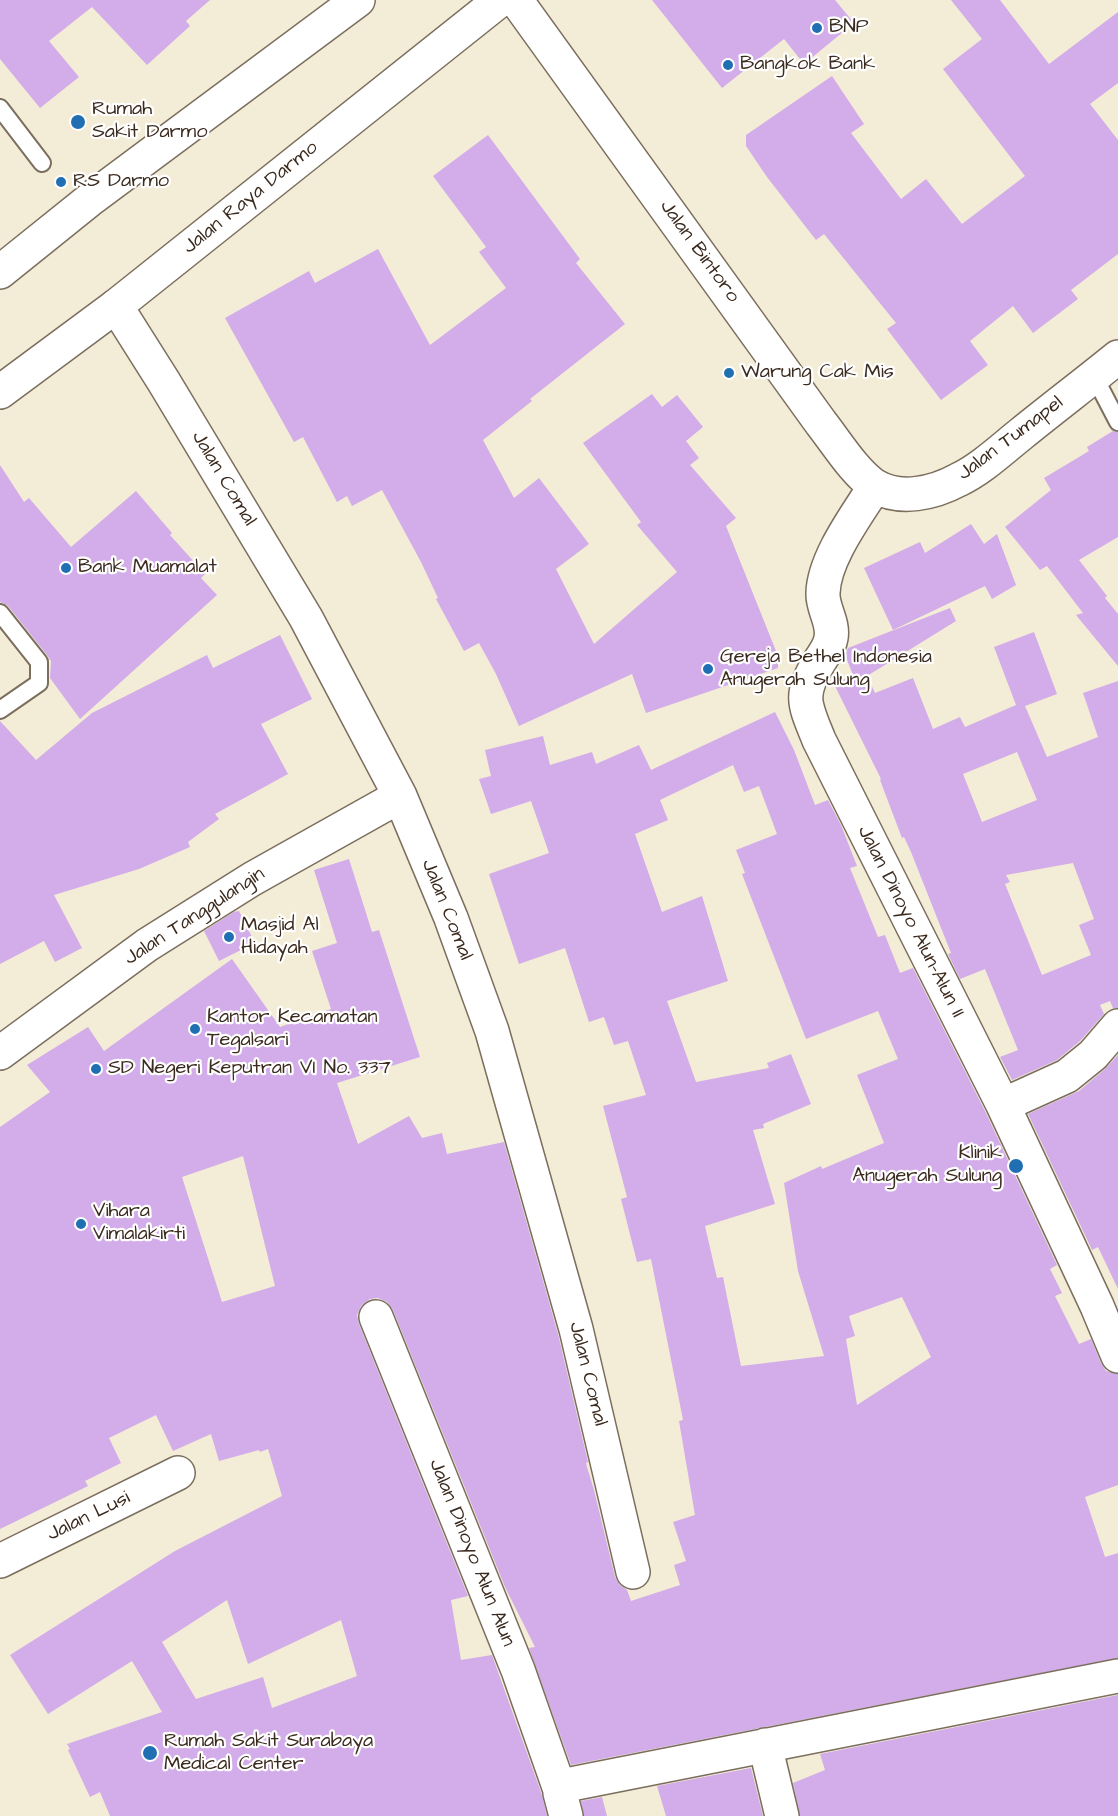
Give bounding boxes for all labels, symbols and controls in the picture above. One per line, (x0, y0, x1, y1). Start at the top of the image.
place label: BNP (829, 16, 869, 40)
marker: BNP (810, 21, 824, 35)
place label: Bangkok Bank (740, 53, 875, 77)
marker: Bangkok Bank (721, 58, 735, 72)
place label: Rumah Sakit Darmo (92, 98, 207, 145)
marker: Rumah Sakit Darmo (69, 113, 87, 131)
street label: Jalan Raya Darmo (179, 136, 323, 260)
place label: RS Darmo (73, 170, 169, 194)
marker: RS Darmo (54, 175, 68, 189)
street label: Jalan Bintoro (654, 196, 744, 308)
place label: Warung Cak Mis (741, 361, 894, 385)
marker: Warung Cak Mis (722, 366, 736, 380)
street label: Jalan Tumapel (954, 392, 1068, 486)
street label: Jalan Comal (185, 427, 261, 531)
place label: Bank Muamalat (78, 556, 217, 580)
marker: Bank Muamalat (59, 561, 73, 575)
place label: Gereja Bethel Indonesia Anugerah Sulung (720, 646, 932, 693)
marker: Gereja Bethel Indonesia Anugerah Sulung (701, 662, 715, 676)
street label: Jalan Dinoyo Alun-Alun II (851, 822, 969, 1022)
street label: Jalan Comal (415, 856, 477, 964)
street label: Jalan Tanggulangin (120, 863, 270, 971)
place label: Masjid Al Hidayah (241, 914, 319, 961)
marker: Masjid Al Hidayah (222, 930, 236, 944)
place label: Kantor Kecamatan Tegalsari (207, 1006, 377, 1053)
marker: Kantor Kecamatan Tegalsari (188, 1022, 202, 1036)
place label: SD Negeri Keputran VI No. 337 (108, 1057, 391, 1081)
marker: SD Negeri Keputran VI No. 337 (89, 1062, 103, 1076)
place label: Klinik Anugerah Sulung (852, 1142, 1002, 1189)
marker: Klinik Anugerah Sulung (1007, 1157, 1025, 1175)
place label: Vihara Vimalakirti (93, 1200, 185, 1247)
marker: Vihara Vimalakirti (74, 1217, 88, 1231)
street label: Jalan Comal (562, 1319, 612, 1429)
street label: Jalan Dinoyo Alun Alun (422, 1456, 520, 1650)
street label: Jalan Lusi (44, 1487, 134, 1547)
place label: Rumah Sakit Surabaya Medical Center (164, 1730, 373, 1777)
marker: Rumah Sakit Surabaya Medical Center (141, 1744, 159, 1762)

